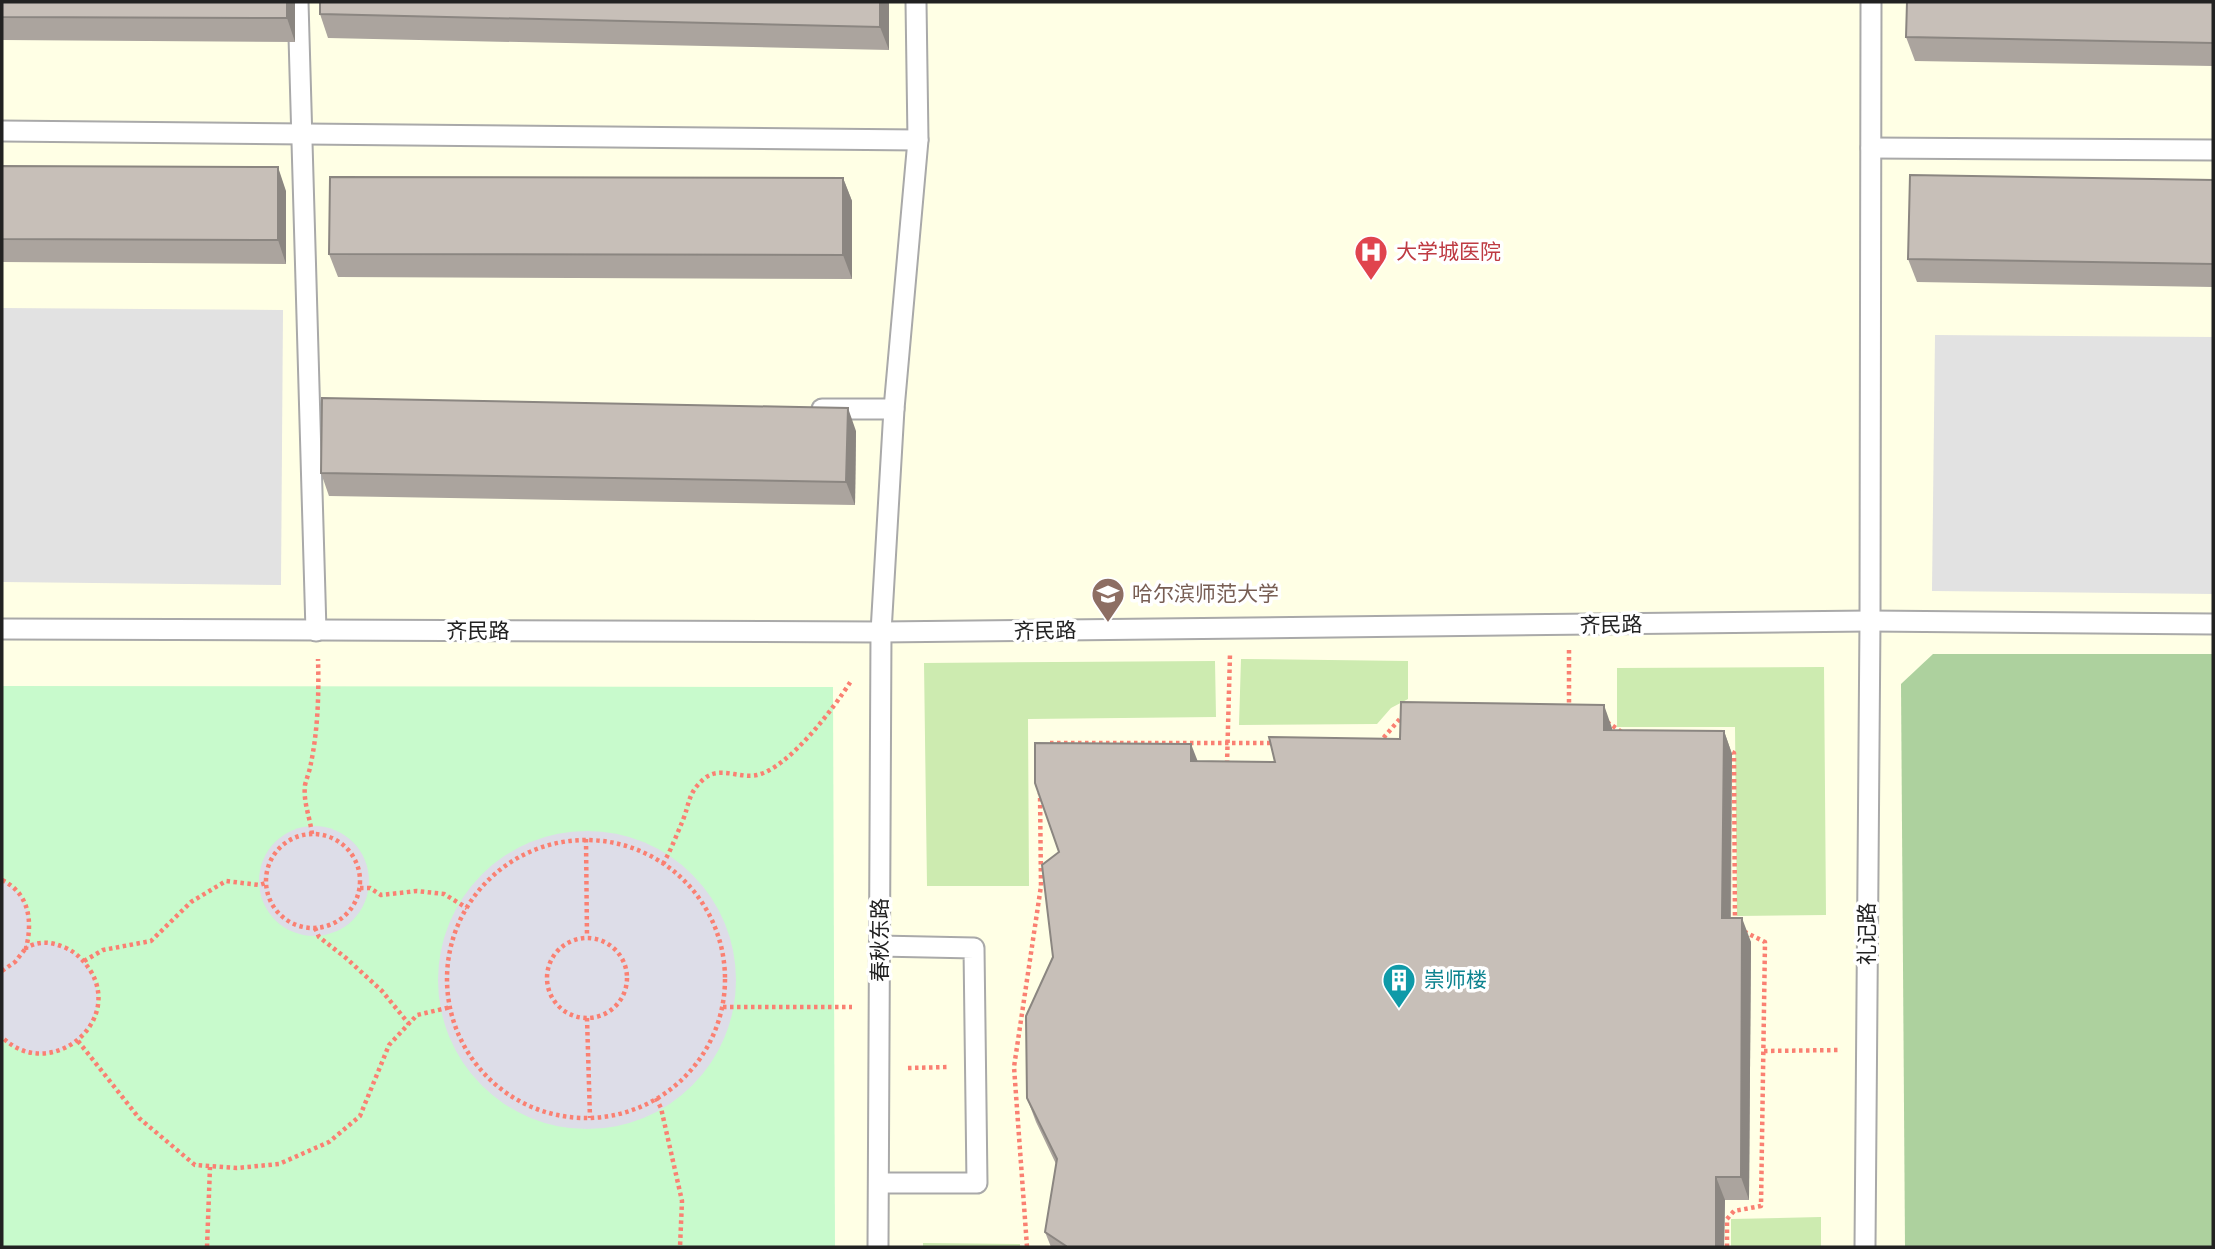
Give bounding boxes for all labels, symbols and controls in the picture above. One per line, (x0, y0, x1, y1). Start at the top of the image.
hospital icon: 大学城医院 (1352, 233, 1390, 282)
place label: 大学城医院 (1396, 239, 1501, 264)
school or university icon: 哈尔滨师范大学 (1089, 575, 1127, 624)
place label: 哈尔滨师范大学 (1132, 581, 1279, 606)
street label: 齐民路 (1579, 611, 1643, 638)
street label: 齐民路 (1013, 617, 1077, 644)
street label: 齐民路 (447, 618, 510, 643)
street label: 春秋东路 (867, 898, 892, 982)
street label: 礼记路 (1854, 903, 1879, 966)
building icon: 崇师楼 (1380, 961, 1418, 1010)
place label: 崇师楼 (1424, 967, 1487, 992)

